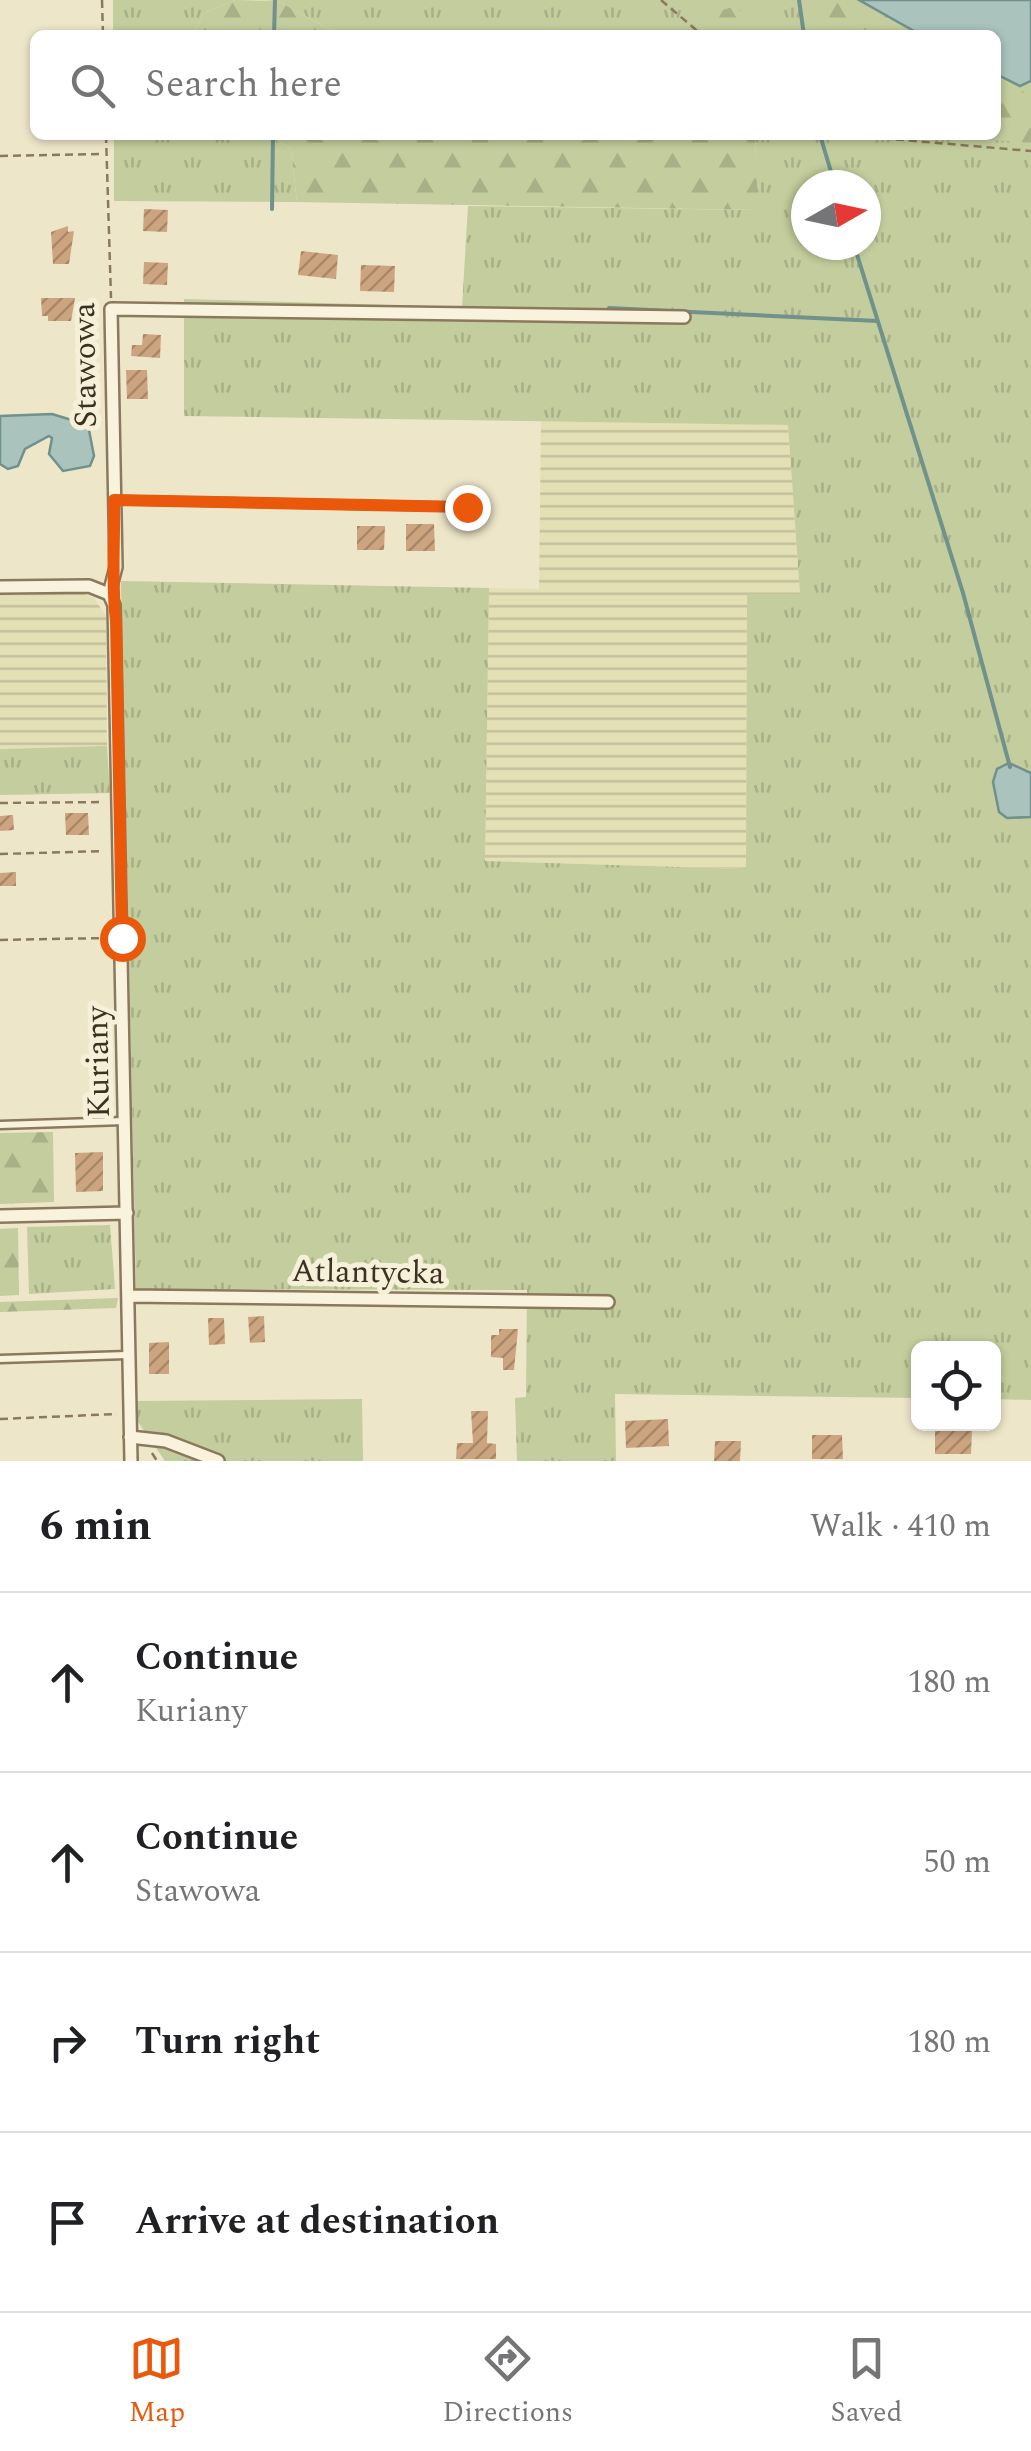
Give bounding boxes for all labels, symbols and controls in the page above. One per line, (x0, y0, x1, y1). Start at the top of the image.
search box (30, 30, 1001, 140)
text: Search here (145, 56, 342, 114)
icon: search (65, 58, 120, 113)
north arrow (791, 170, 881, 260)
street label: Stawowa (60, 302, 111, 428)
route end (445, 485, 491, 531)
route start (100, 916, 146, 962)
street label: Kuriany (73, 1004, 124, 1118)
street label: Atlantycka (291, 1247, 445, 1298)
map controls (911, 1341, 1001, 1431)
button: locate (911, 1341, 1001, 1431)
text: 6 min (40, 1495, 152, 1558)
text: Walk · 410 m (810, 1502, 991, 1551)
text: Continue (135, 1629, 298, 1687)
icon: ahead (40, 1655, 95, 1710)
text: 180 m (907, 1658, 991, 1707)
text: Kuriany (135, 1687, 247, 1736)
text: Continue (135, 1809, 298, 1867)
icon: ahead (40, 1835, 95, 1890)
text: 50 m (923, 1838, 991, 1887)
text: Stawowa (135, 1867, 260, 1916)
text: Turn right (135, 2013, 320, 2071)
icon: right (40, 2015, 95, 2070)
text: 180 m (907, 2018, 991, 2067)
text: Arrive at destination (135, 2193, 499, 2251)
icon: arrive (40, 2195, 95, 2250)
tab: Map (129, 2331, 185, 2434)
tab: Directions (442, 2331, 573, 2434)
tab: Saved (831, 2331, 902, 2434)

